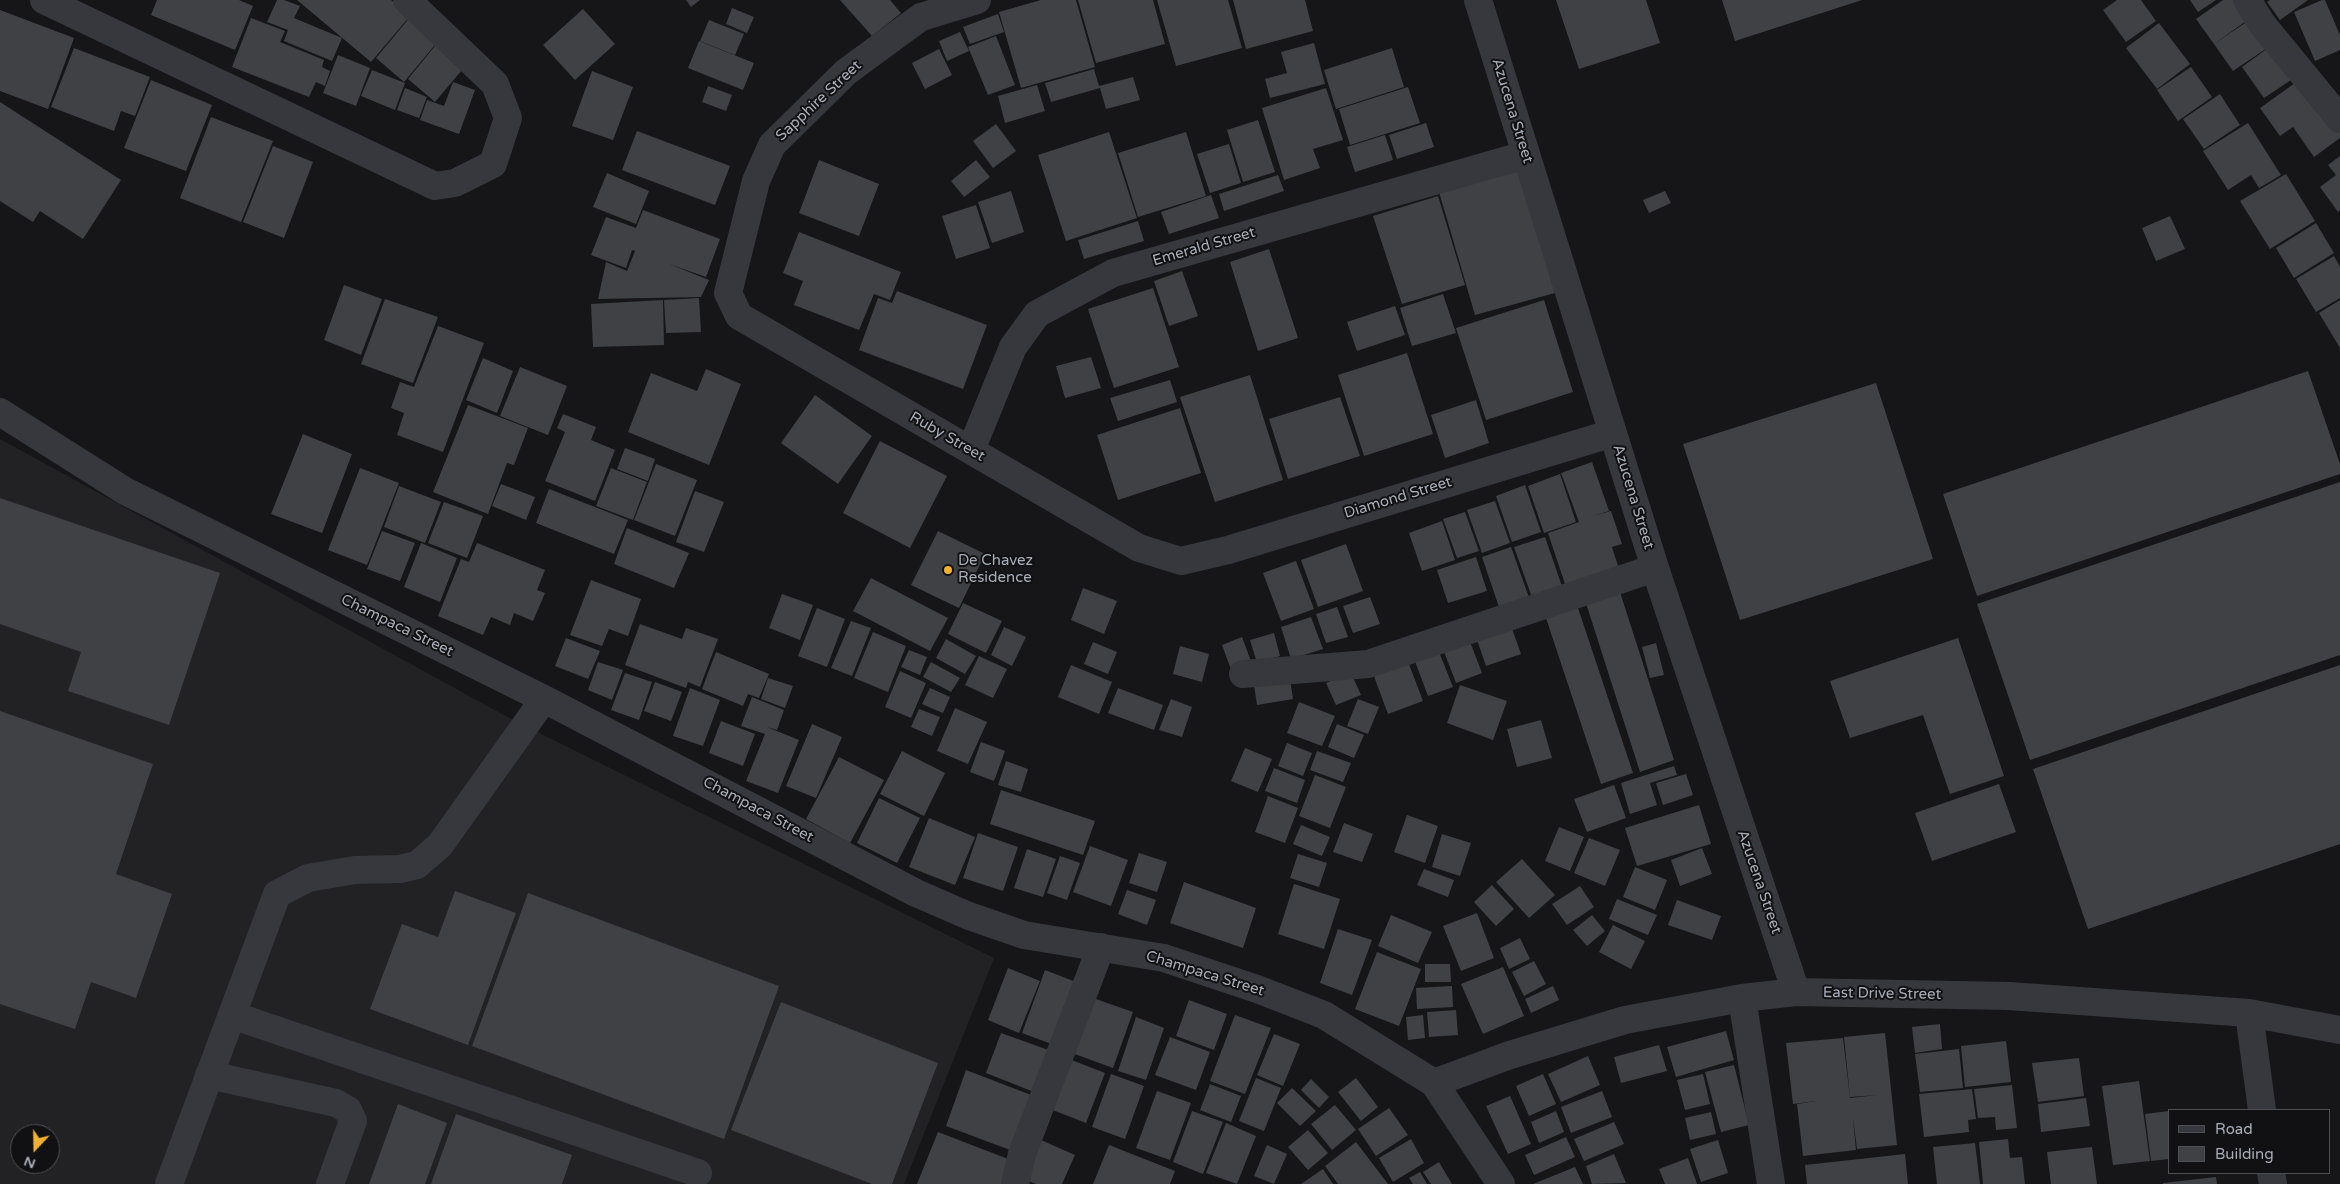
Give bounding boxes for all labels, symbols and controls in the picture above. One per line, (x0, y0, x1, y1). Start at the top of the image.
street label: Azucena Street (1488, 56, 1536, 166)
street label: Sapphire Street (773, 57, 865, 145)
street label: Emerald Street (1151, 224, 1257, 270)
street label: Ruby Street (906, 408, 988, 466)
street label: Azucena Street (1609, 442, 1657, 552)
street label: Diamond Street (1342, 473, 1454, 523)
place label: De Chavez Residence (958, 552, 1033, 587)
marker: De Chavez Residence (942, 564, 954, 576)
street label: Champaca Street (338, 591, 456, 661)
street label: Champaca Street (700, 773, 816, 847)
street label: Azucena Street (1733, 828, 1785, 936)
street label: Champaca Street (1144, 947, 1266, 1001)
street label: East Drive Street (1823, 984, 1941, 1004)
legend (2168, 1109, 2330, 1174)
text: Road (2215, 1120, 2253, 1138)
north arrow (10, 1124, 60, 1174)
text: Building (2215, 1145, 2274, 1163)
text: N (22, 1153, 38, 1172)

